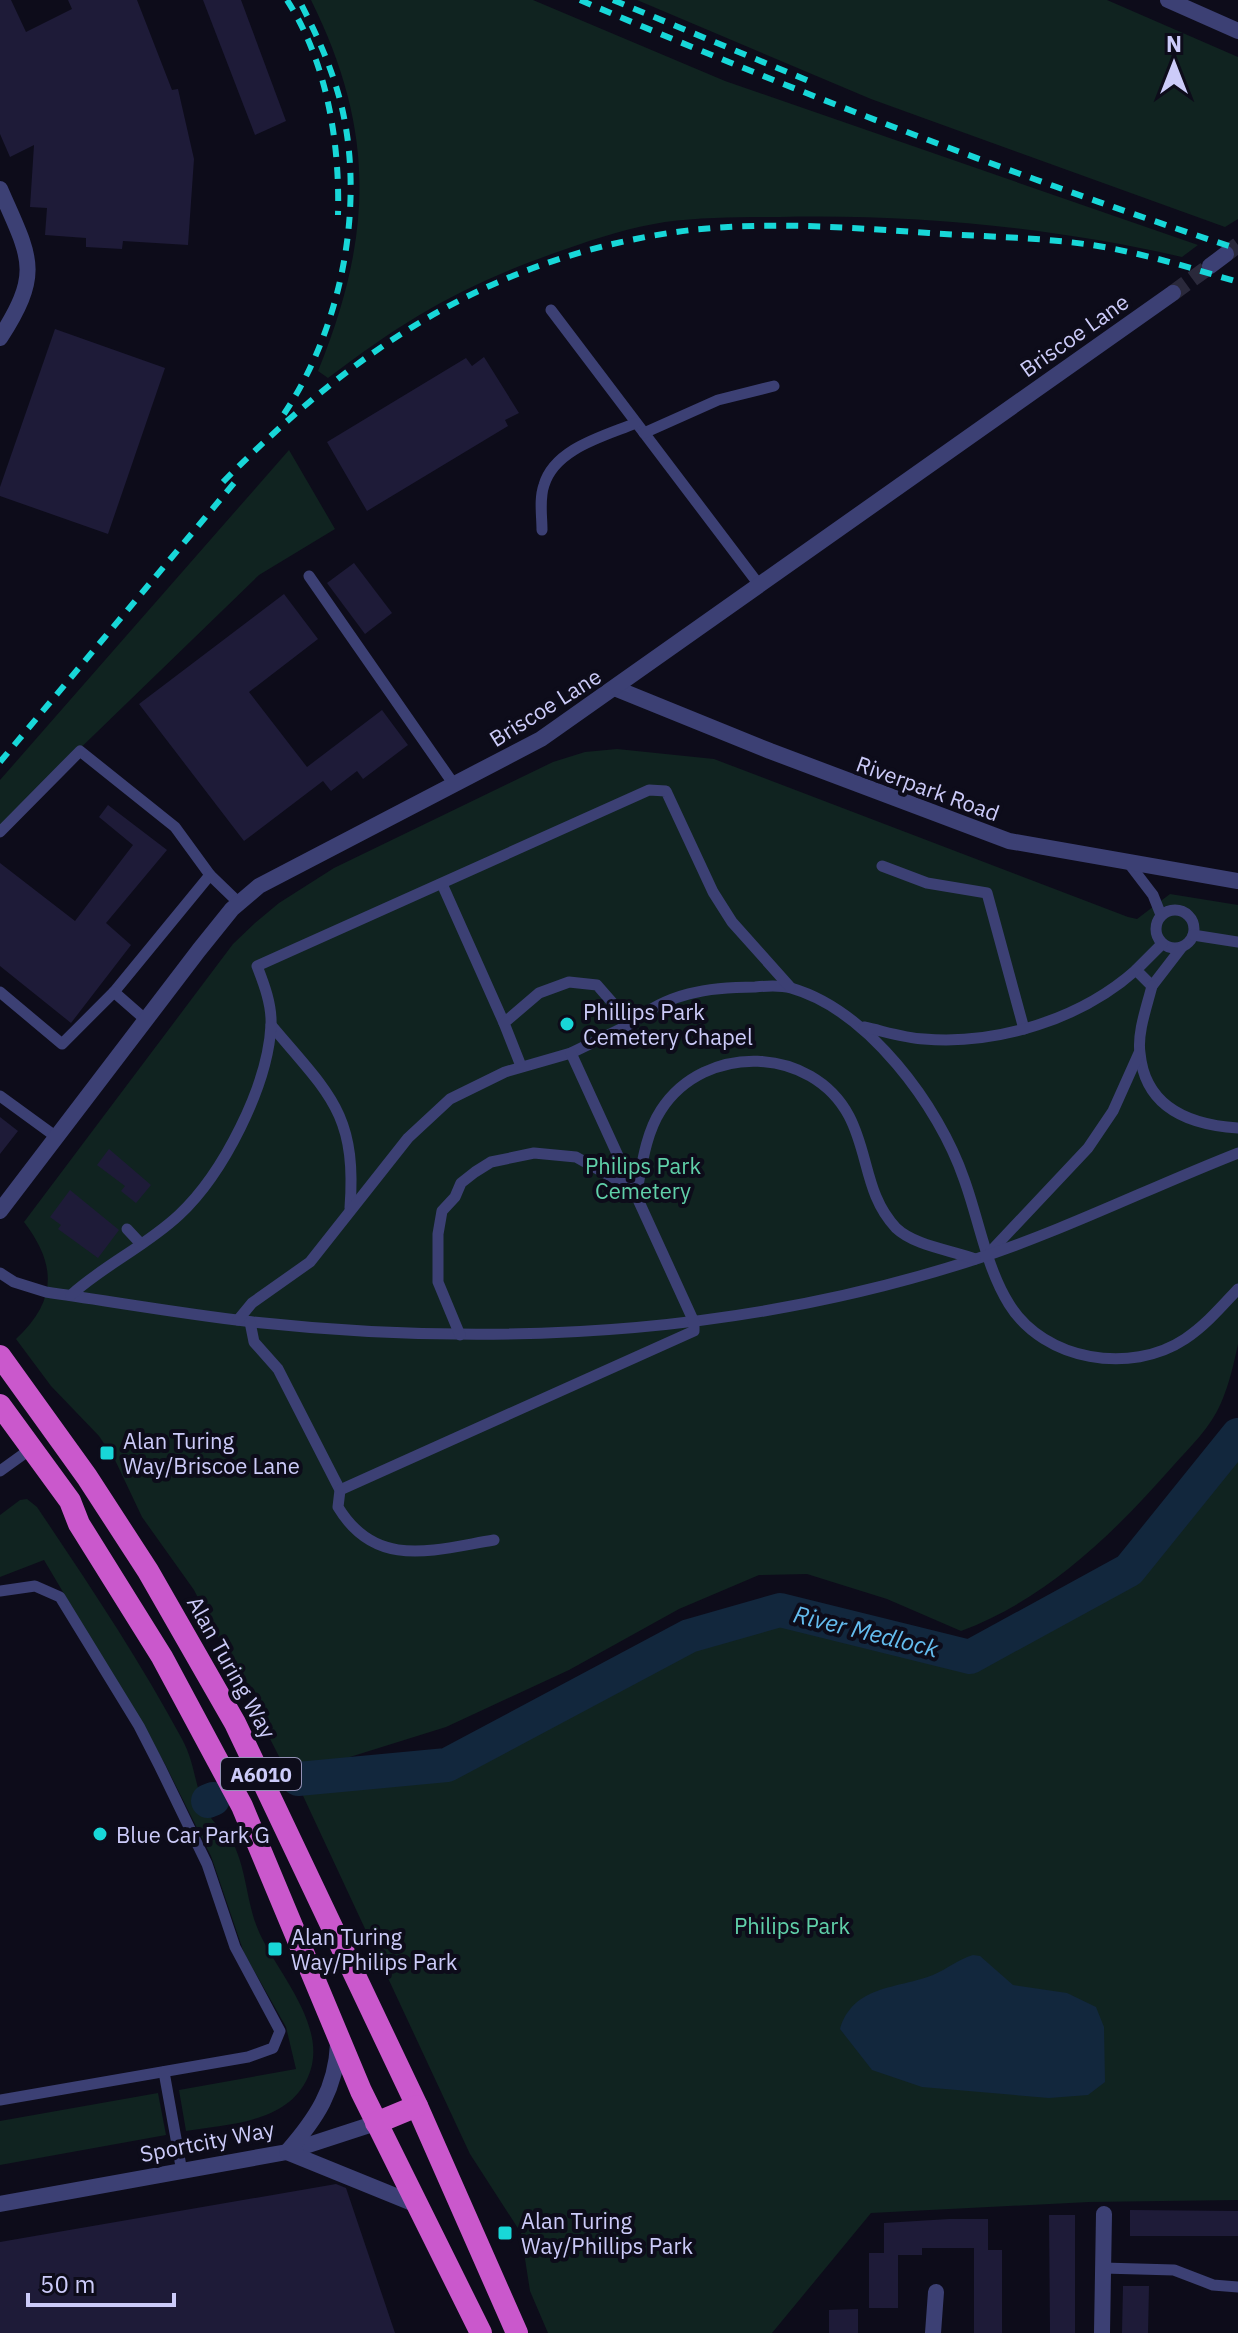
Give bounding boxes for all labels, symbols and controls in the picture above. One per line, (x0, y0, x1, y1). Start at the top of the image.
north arrow (1134, 24, 1214, 104)
text: N (1166, 29, 1182, 58)
street label: Briscoe Lane (1014, 287, 1134, 383)
street label: Briscoe Lane (484, 661, 606, 753)
street label: Riverpark Road (852, 749, 1004, 827)
place label: Phillips Park Cemetery Chapel (583, 997, 753, 1051)
marker: Phillips Park Cemetery Chapel (558, 1015, 576, 1033)
park label: Philips Park Cemetery (585, 1151, 701, 1205)
place label: Alan Turing Way/Briscoe Lane (123, 1426, 300, 1480)
marker: Alan Turing Way/Briscoe Lane (98, 1444, 116, 1462)
street label: Alan Turing Way (181, 1591, 283, 1743)
water label: River Medlock (790, 1598, 942, 1665)
road number: A6010 (221, 1758, 301, 1790)
place label: Blue Car Park G (116, 1820, 270, 1849)
marker: Blue Car Park G (91, 1825, 109, 1843)
park label: Philips Park (734, 1911, 850, 1940)
place label: Alan Turing Way/Philips Park (291, 1922, 458, 1976)
marker: Alan Turing Way/Philips Park (266, 1940, 284, 1958)
street label: Sportcity Way (137, 2114, 277, 2168)
place label: Alan Turing Way/Phillips Park (521, 2206, 694, 2260)
marker: Alan Turing Way/Phillips Park (496, 2224, 514, 2242)
scale bar (28, 2257, 174, 2307)
text: 50 m (40, 2268, 95, 2300)

